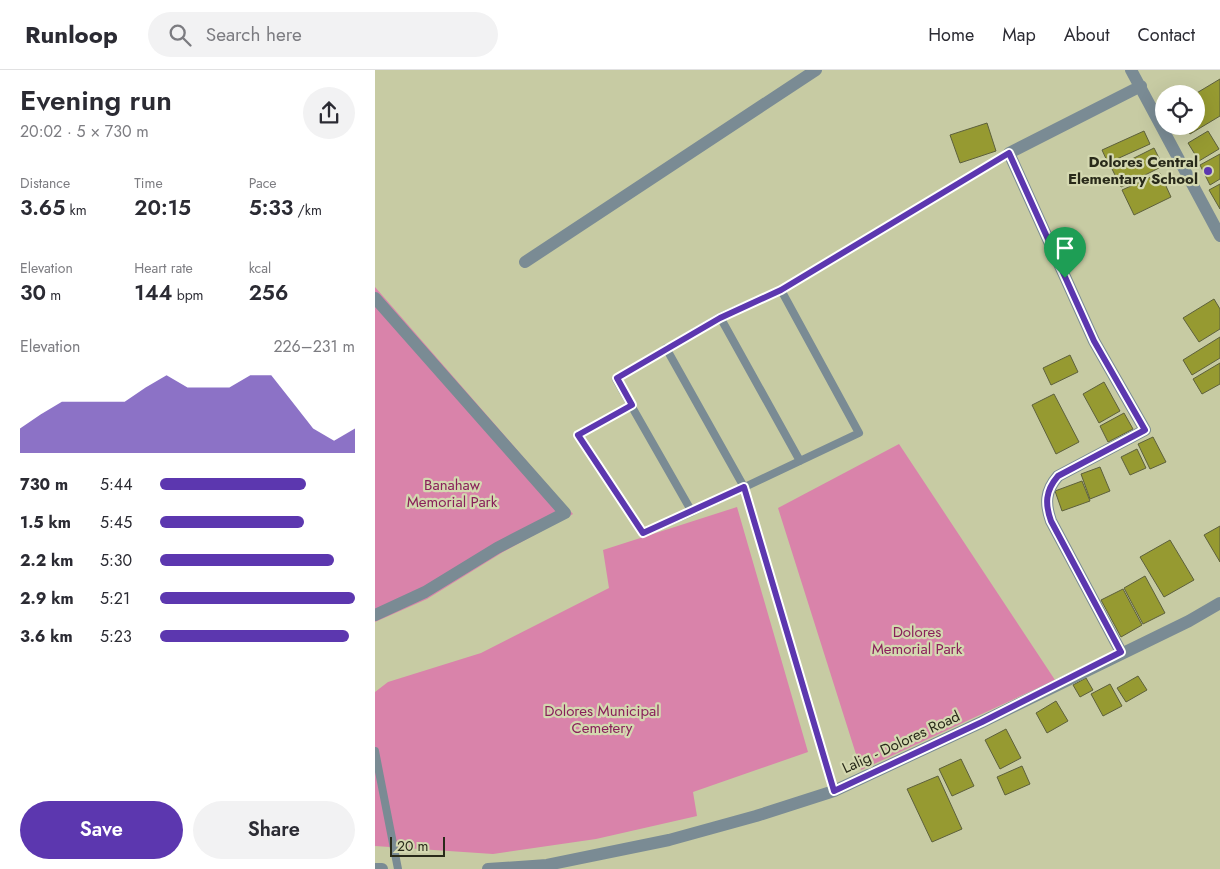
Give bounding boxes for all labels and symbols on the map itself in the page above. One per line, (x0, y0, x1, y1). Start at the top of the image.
place label: Dolores Central Elementary School (1068, 151, 1198, 190)
marker: Dolores Central Elementary School (1202, 165, 1214, 177)
pin (1044, 227, 1086, 278)
park label: Banahaw Memorial Park (407, 474, 498, 513)
park label: Dolores Memorial Park (872, 621, 963, 660)
park label: Dolores Municipal Cemetery (544, 700, 660, 739)
street label: Lalig - Dolores Road (839, 705, 963, 779)
scale bar (390, 834, 445, 857)

